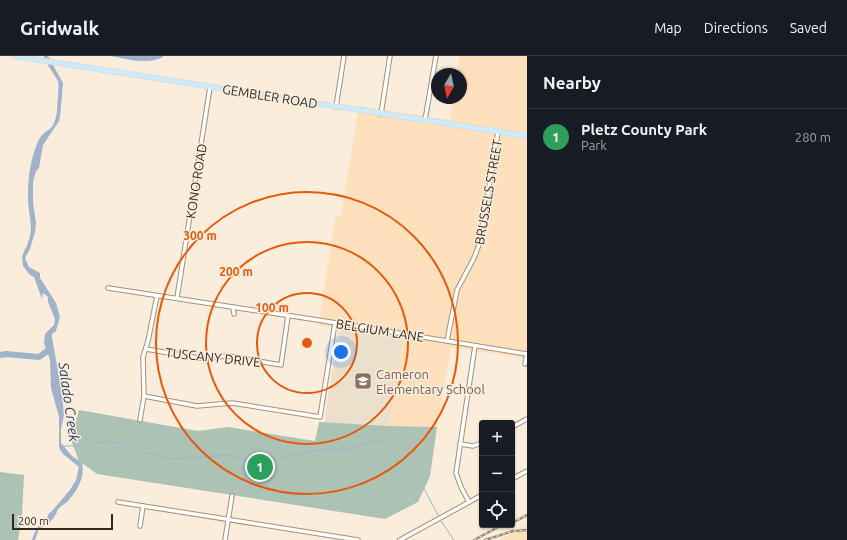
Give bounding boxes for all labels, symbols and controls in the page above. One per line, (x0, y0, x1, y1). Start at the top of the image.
text: Gridwalk (20, 17, 99, 39)
text: Map (654, 20, 682, 36)
text: Directions (704, 20, 768, 36)
text: Saved (790, 20, 827, 36)
north arrow (431, 68, 467, 104)
text: Nearby (543, 73, 601, 92)
street label: GEMBLER ROAD (221, 82, 319, 110)
text: Pletz County Park (581, 121, 707, 138)
text: 1 (552, 130, 560, 144)
text: 280 m (795, 130, 831, 144)
street label: BRUSSELS STREET (472, 138, 504, 246)
text: Park (581, 138, 607, 152)
street label: KONO ROAD (183, 143, 209, 219)
text: 300 m (183, 229, 217, 242)
text: 200 m (219, 265, 253, 278)
text: 100 m (255, 301, 289, 314)
street label: BELGIUM LANE (335, 316, 425, 344)
centre of rings (300, 336, 314, 350)
your location (331, 342, 351, 362)
street label: TUSCANY DRIVE (165, 345, 261, 369)
water label: Salado Creek (55, 360, 83, 443)
place label: Cameron Elementary School (376, 367, 485, 396)
school or university icon: Cameron Elementary School (353, 371, 373, 391)
map controls (479, 420, 515, 528)
button: + (479, 420, 515, 456)
pin: 1 (247, 452, 273, 482)
button: − (479, 456, 515, 492)
button: locate (479, 492, 515, 528)
scale bar (12, 512, 113, 531)
text: 200 m (18, 515, 49, 527)

